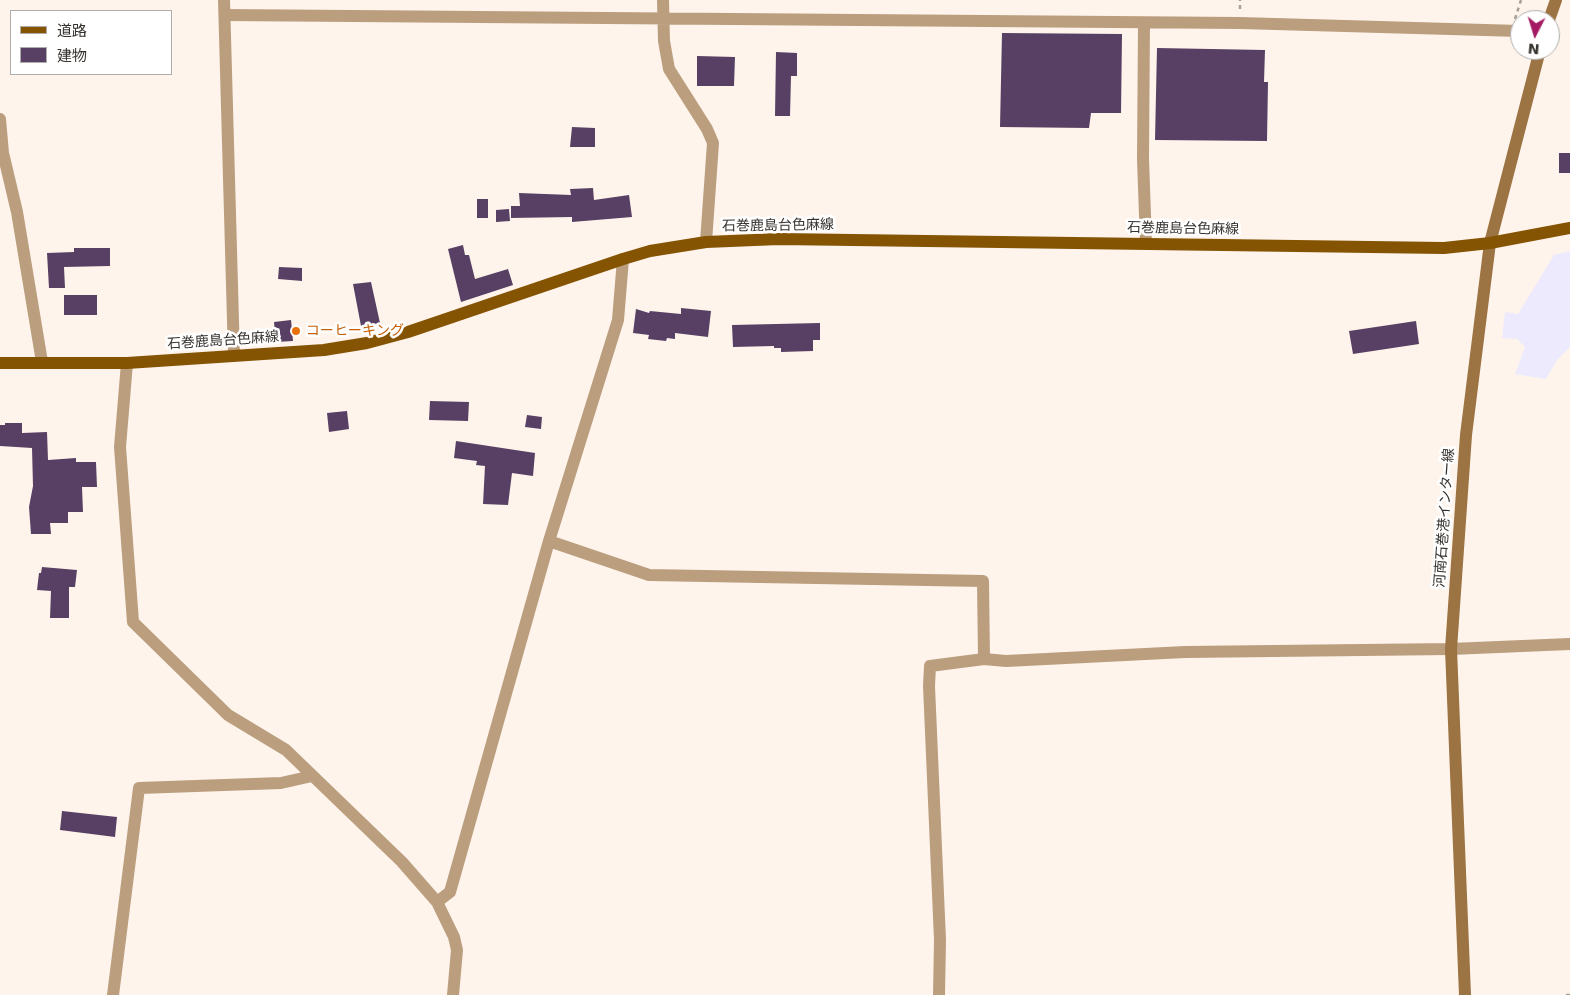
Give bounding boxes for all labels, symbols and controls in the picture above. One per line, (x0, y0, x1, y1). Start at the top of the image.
legend (10, 10, 172, 75)
north arrow (1510, 10, 1560, 60)
text: 道路 (57, 22, 87, 40)
text: N (1527, 40, 1540, 57)
text: 建物 (57, 47, 87, 65)
street label: 石巻鹿島台色麻線 (722, 217, 834, 235)
street label: 石巻鹿島台色麻線 (1127, 220, 1239, 238)
place label: コーヒーキング (306, 323, 404, 339)
marker: コーヒーキング (290, 325, 302, 337)
street label: 石巻鹿島台色麻線 (167, 329, 279, 353)
street label: 河南石巻港インター線 (1432, 448, 1458, 588)

